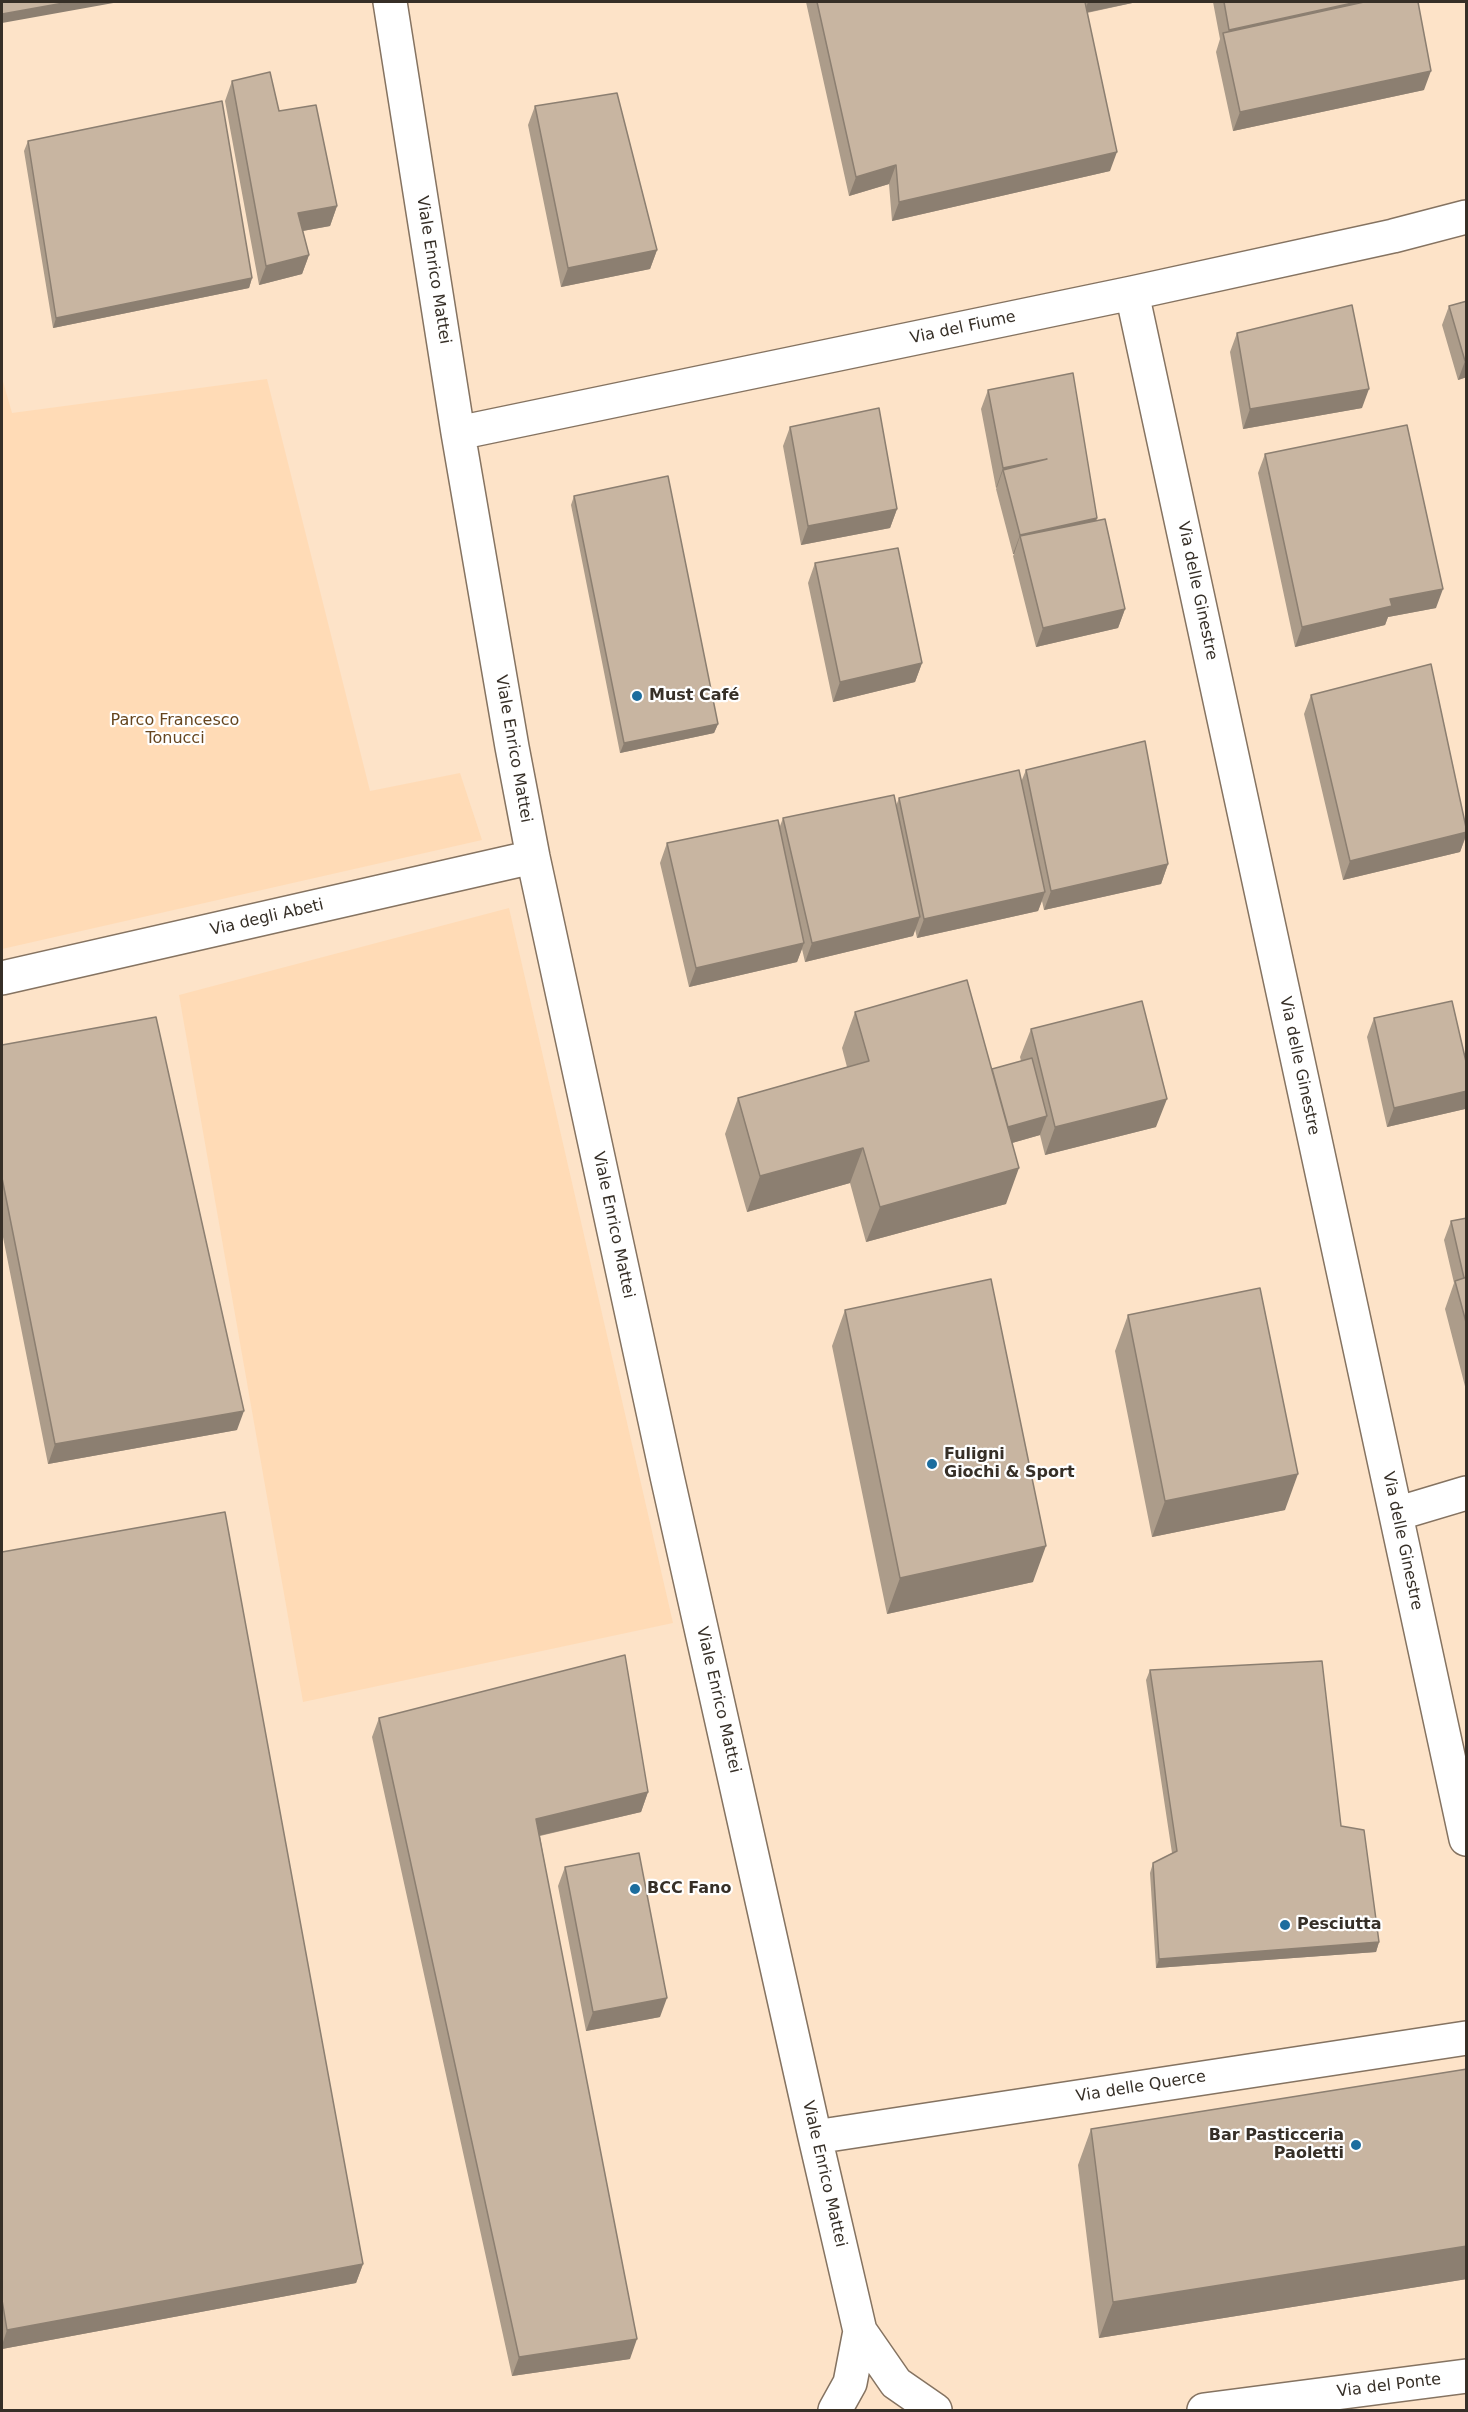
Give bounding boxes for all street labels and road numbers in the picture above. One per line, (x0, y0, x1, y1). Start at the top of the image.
street label: Viale Enrico Mattei (412, 195, 454, 345)
street label: Via del Fiume (908, 307, 1018, 349)
street label: Via delle Ginestre (1173, 520, 1221, 662)
street label: Viale Enrico Mattei (491, 674, 535, 824)
street label: Via degli Abeti (208, 896, 326, 940)
street label: Via delle Ginestre (1275, 995, 1323, 1137)
street label: Viale Enrico Mattei (588, 1150, 638, 1300)
street label: Via delle Ginestre (1378, 1470, 1426, 1612)
street label: Viale Enrico Mattei (692, 1625, 744, 1775)
street label: Via delle Querce (1075, 2067, 1207, 2107)
street label: Viale Enrico Mattei (798, 2099, 850, 2249)
street label: Via del Ponte (1336, 2370, 1442, 2402)

